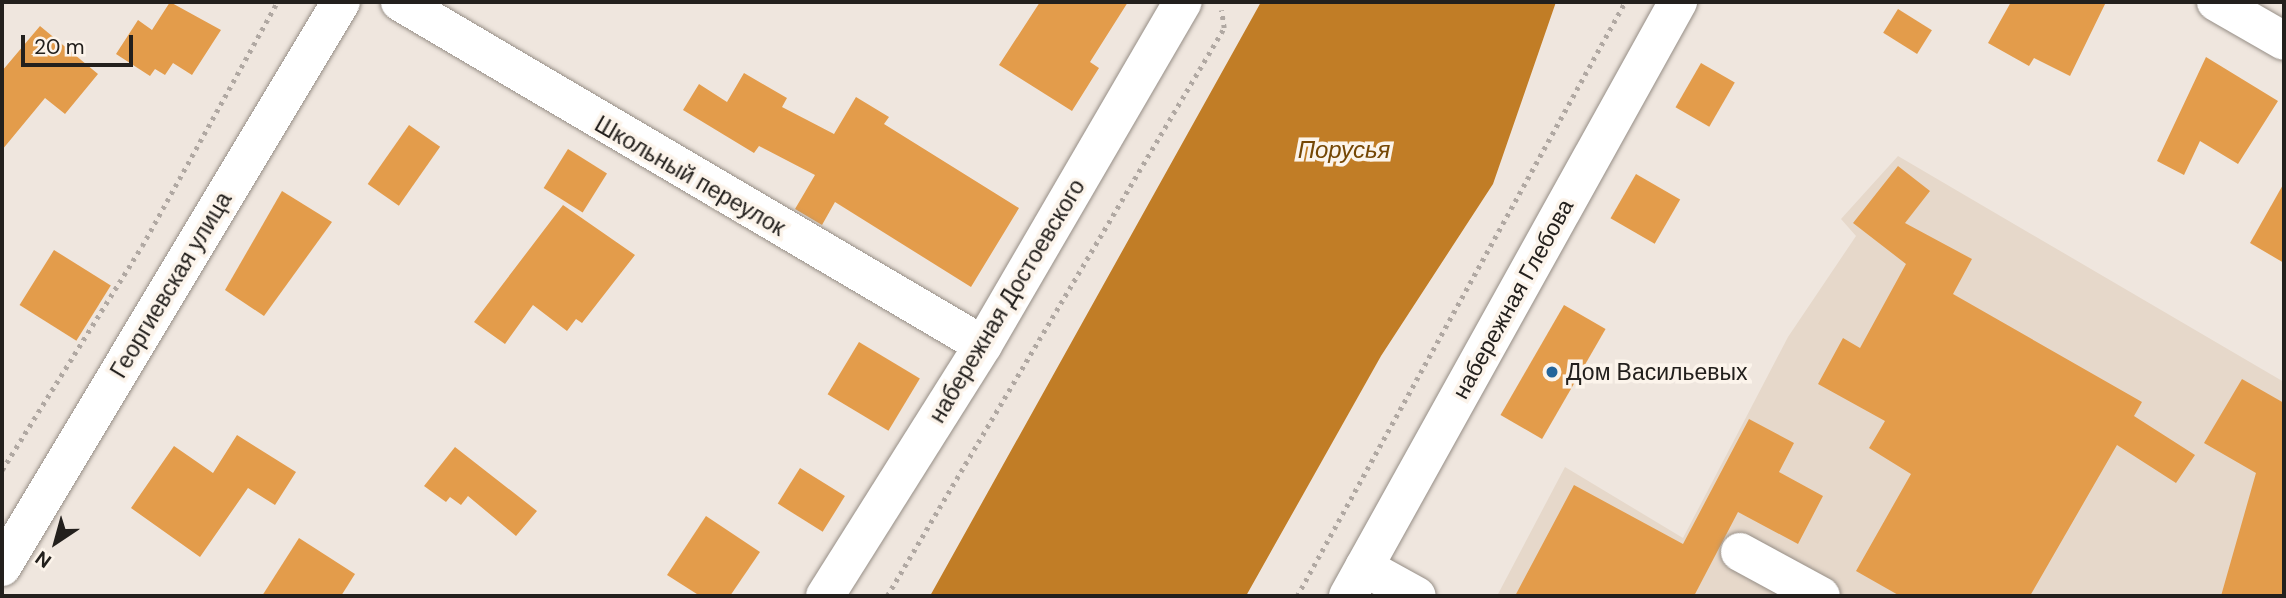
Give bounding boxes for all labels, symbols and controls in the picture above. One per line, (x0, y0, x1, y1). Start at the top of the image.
scale bar (24, 21, 136, 65)
text: 20 m (34, 33, 85, 61)
street label: Школьный переулок (590, 110, 790, 242)
water label: Порусья (1298, 136, 1390, 164)
street label: набережная Достоевского (923, 174, 1091, 428)
street label: Георгиевская улица (105, 187, 237, 383)
street label: набережная Глебова (1447, 194, 1579, 404)
place label: Дом Васильевых (1566, 358, 1747, 386)
marker: Дом Васильевых (1544, 364, 1560, 380)
north arrow (21, 507, 91, 577)
text: N (30, 545, 56, 574)

